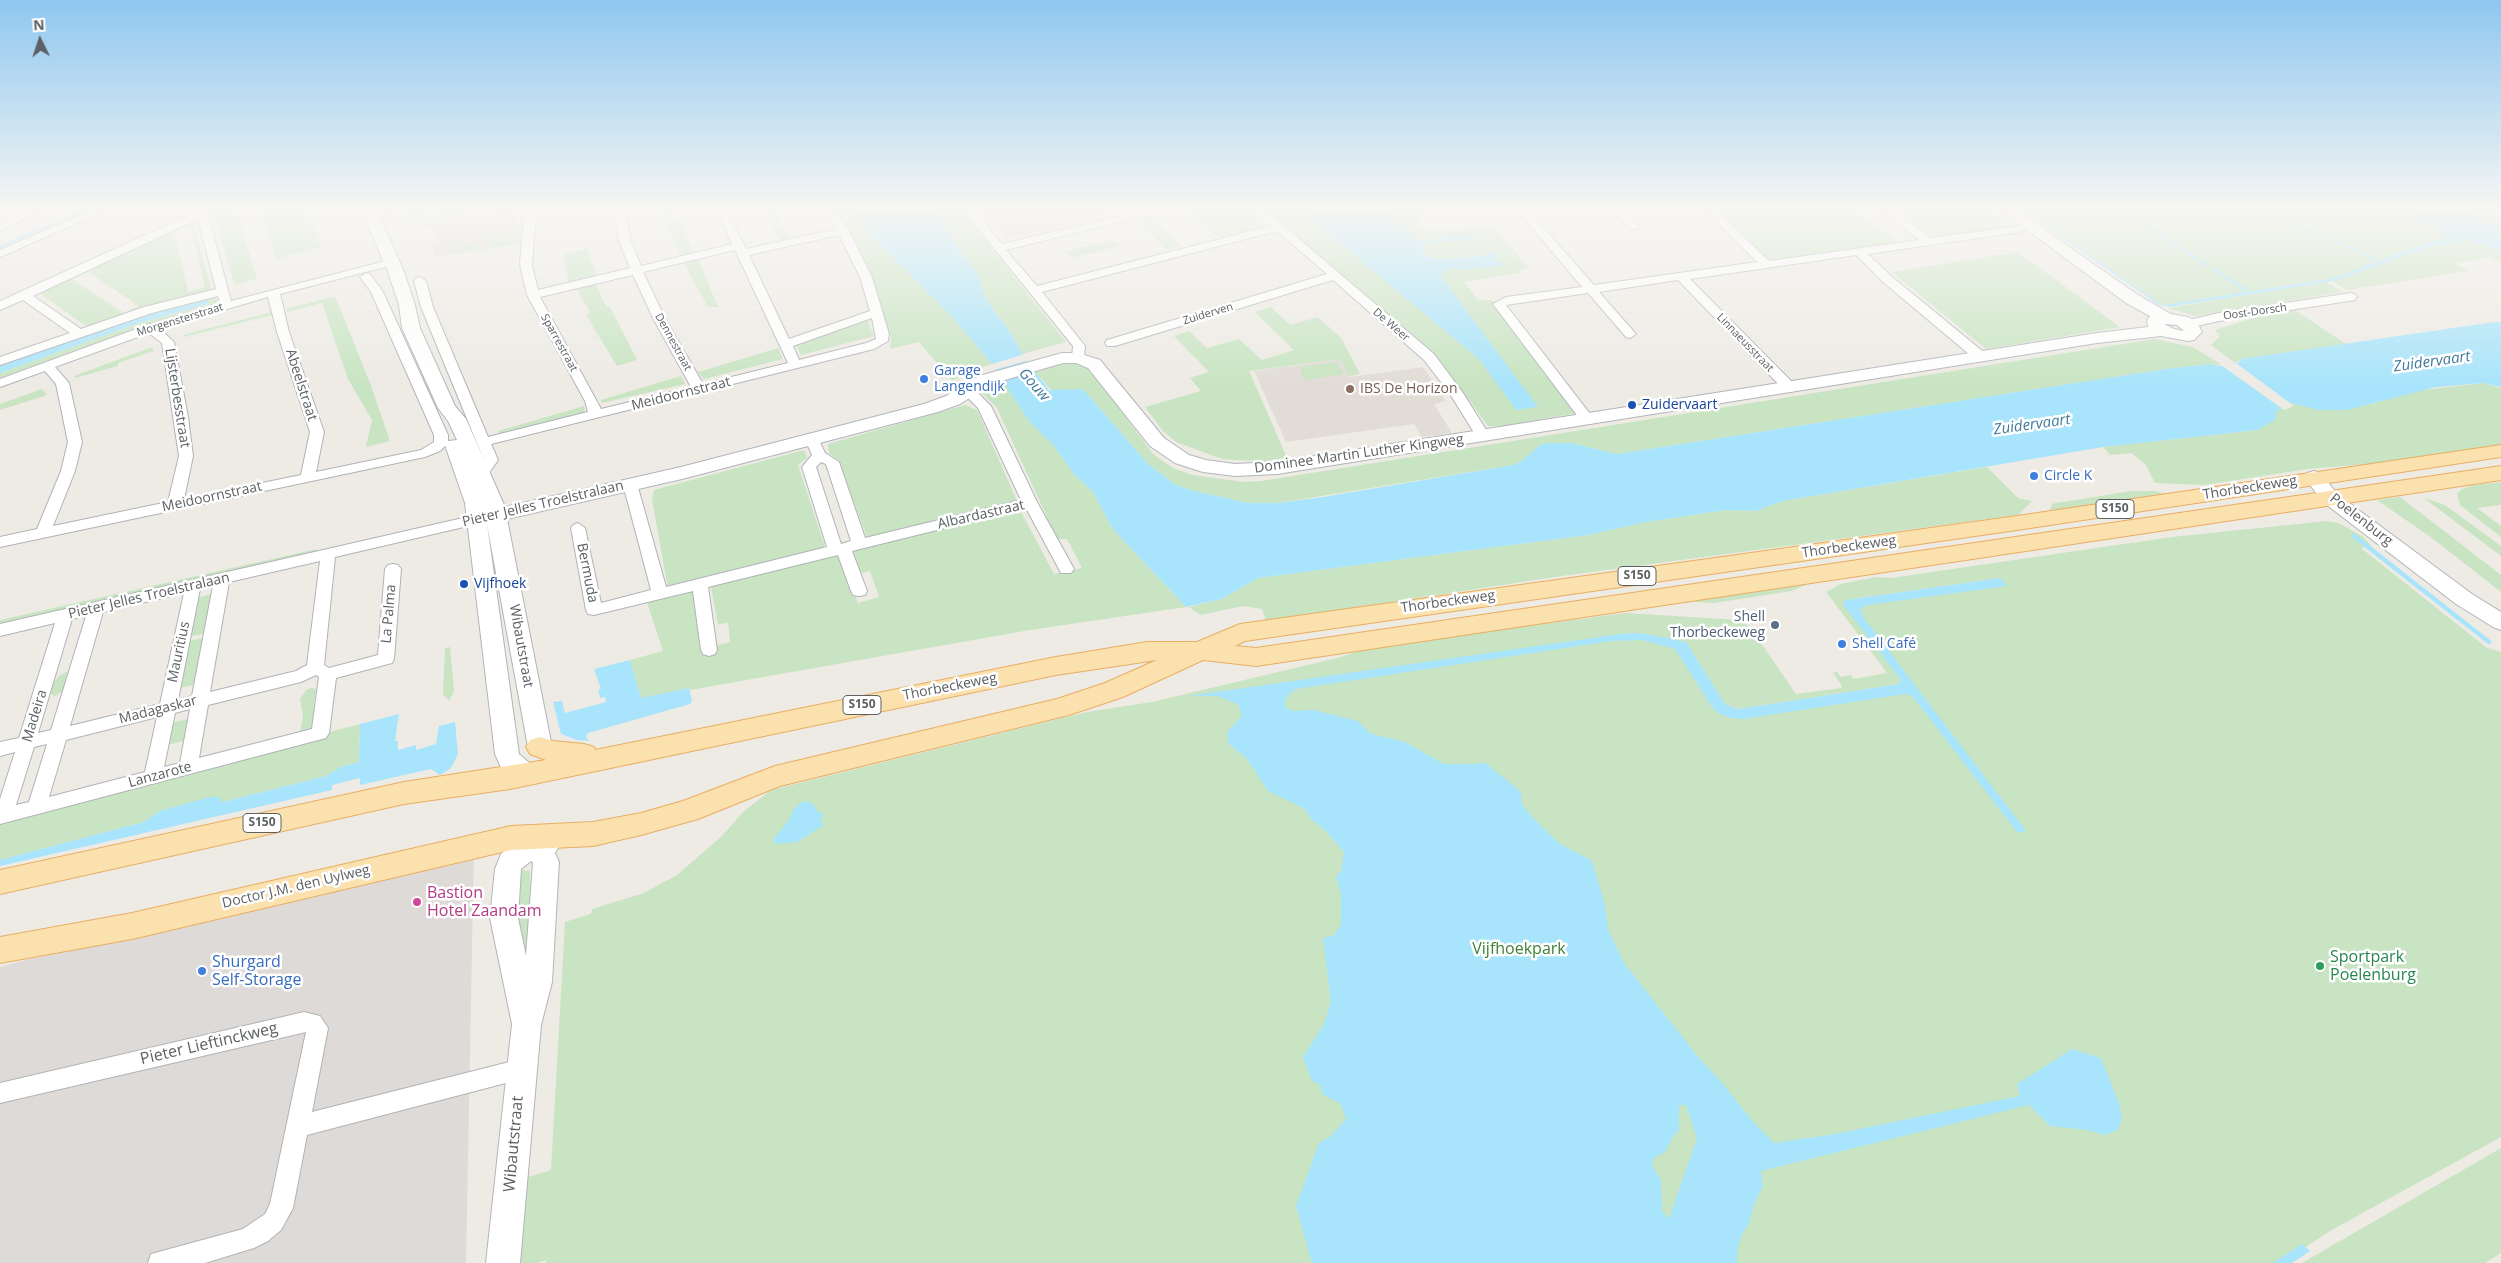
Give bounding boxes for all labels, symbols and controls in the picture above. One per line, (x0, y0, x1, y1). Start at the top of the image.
north arrow (15, 15, 65, 65)
text: N (33, 15, 45, 34)
street label: Zuiderven (1181, 300, 1235, 328)
street label: Morgensterstraat (135, 301, 225, 339)
street label: Oost-Dorsch (2222, 301, 2288, 323)
street label: De Weer (1370, 306, 1412, 344)
street label: Dennestraat (652, 311, 694, 373)
street label: Linnaeusstraat (1714, 311, 1776, 375)
street label: Sparrestraat (538, 312, 580, 374)
street label: Lijsterbesstraat (161, 347, 193, 449)
street label: Abeelstraat (281, 347, 321, 423)
water label: Zuidervaart (2393, 348, 2471, 376)
place label: Garage Langendijk (934, 363, 1005, 396)
water label: Gouw (1015, 365, 1053, 405)
marker: Garage Langendijk (918, 373, 930, 385)
street label: Meidoornstraat (630, 374, 732, 414)
place label: IBS De Horizon (1360, 381, 1457, 397)
marker: IBS De Horizon (1344, 383, 1356, 395)
place label: Zuidervaart (1642, 397, 1718, 413)
marker: Zuidervaart (1626, 399, 1638, 411)
water label: Zuidervaart (1993, 411, 2071, 439)
street label: Dominee Martin Luther Kingweg (1253, 431, 1465, 477)
place label: Circle K (2044, 468, 2092, 484)
marker: Circle K (2028, 470, 2040, 482)
street label: Thorbeckeweg (2202, 472, 2298, 504)
street label: Pieter Jelles Troelstralaan (461, 477, 625, 531)
street label: Meidoornstraat (161, 478, 263, 516)
street label: Poelenburg (2326, 490, 2396, 550)
street label: Albardastraat (936, 497, 1026, 533)
road number: S150 (2096, 499, 2134, 518)
street label: Thorbeckeweg (1801, 532, 1897, 562)
street label: Bermuda (573, 542, 601, 604)
road number: S150 (1618, 566, 1656, 586)
street label: Pieter Jelles Troelstralaan (67, 569, 231, 623)
place label: Vijfhoek (474, 576, 526, 592)
marker: Vijfhoek (458, 578, 470, 590)
street label: La Palma (378, 584, 400, 644)
street label: Thorbeckeweg (1400, 587, 1496, 617)
street label: Wibautstraat (505, 603, 537, 689)
place label: Shell Thorbeckeweg (1670, 609, 1765, 642)
marker: Shell Thorbeckeweg (1769, 619, 1781, 631)
street label: Mauritius (164, 620, 194, 684)
place label: Shell Café (1852, 636, 1916, 652)
marker: Shell Café (1836, 638, 1848, 650)
street label: Thorbeckeweg (902, 670, 998, 704)
street label: Madeira (19, 688, 51, 744)
street label: Madagaskar (117, 692, 199, 728)
road number: S150 (843, 696, 881, 714)
street label: Lanzarote (126, 758, 194, 792)
road number: S150 (243, 814, 281, 832)
street label: Doctor J.M. den Uylweg (220, 862, 372, 912)
place label: Bastion Hotel Zaandam (427, 883, 542, 921)
marker: Bastion Hotel Zaandam (411, 896, 423, 908)
park label: Vijfhoekpark (1472, 939, 1566, 959)
place label: Sportpark Poelenburg (2330, 947, 2416, 985)
place label: Shurgard Self-Storage (212, 952, 302, 990)
marker: Sportpark Poelenburg (2314, 960, 2326, 972)
marker: Shurgard Self-Storage (196, 965, 208, 977)
street label: Pieter Lieftinckweg (138, 1019, 280, 1069)
street label: Wibautstraat (500, 1095, 528, 1193)

